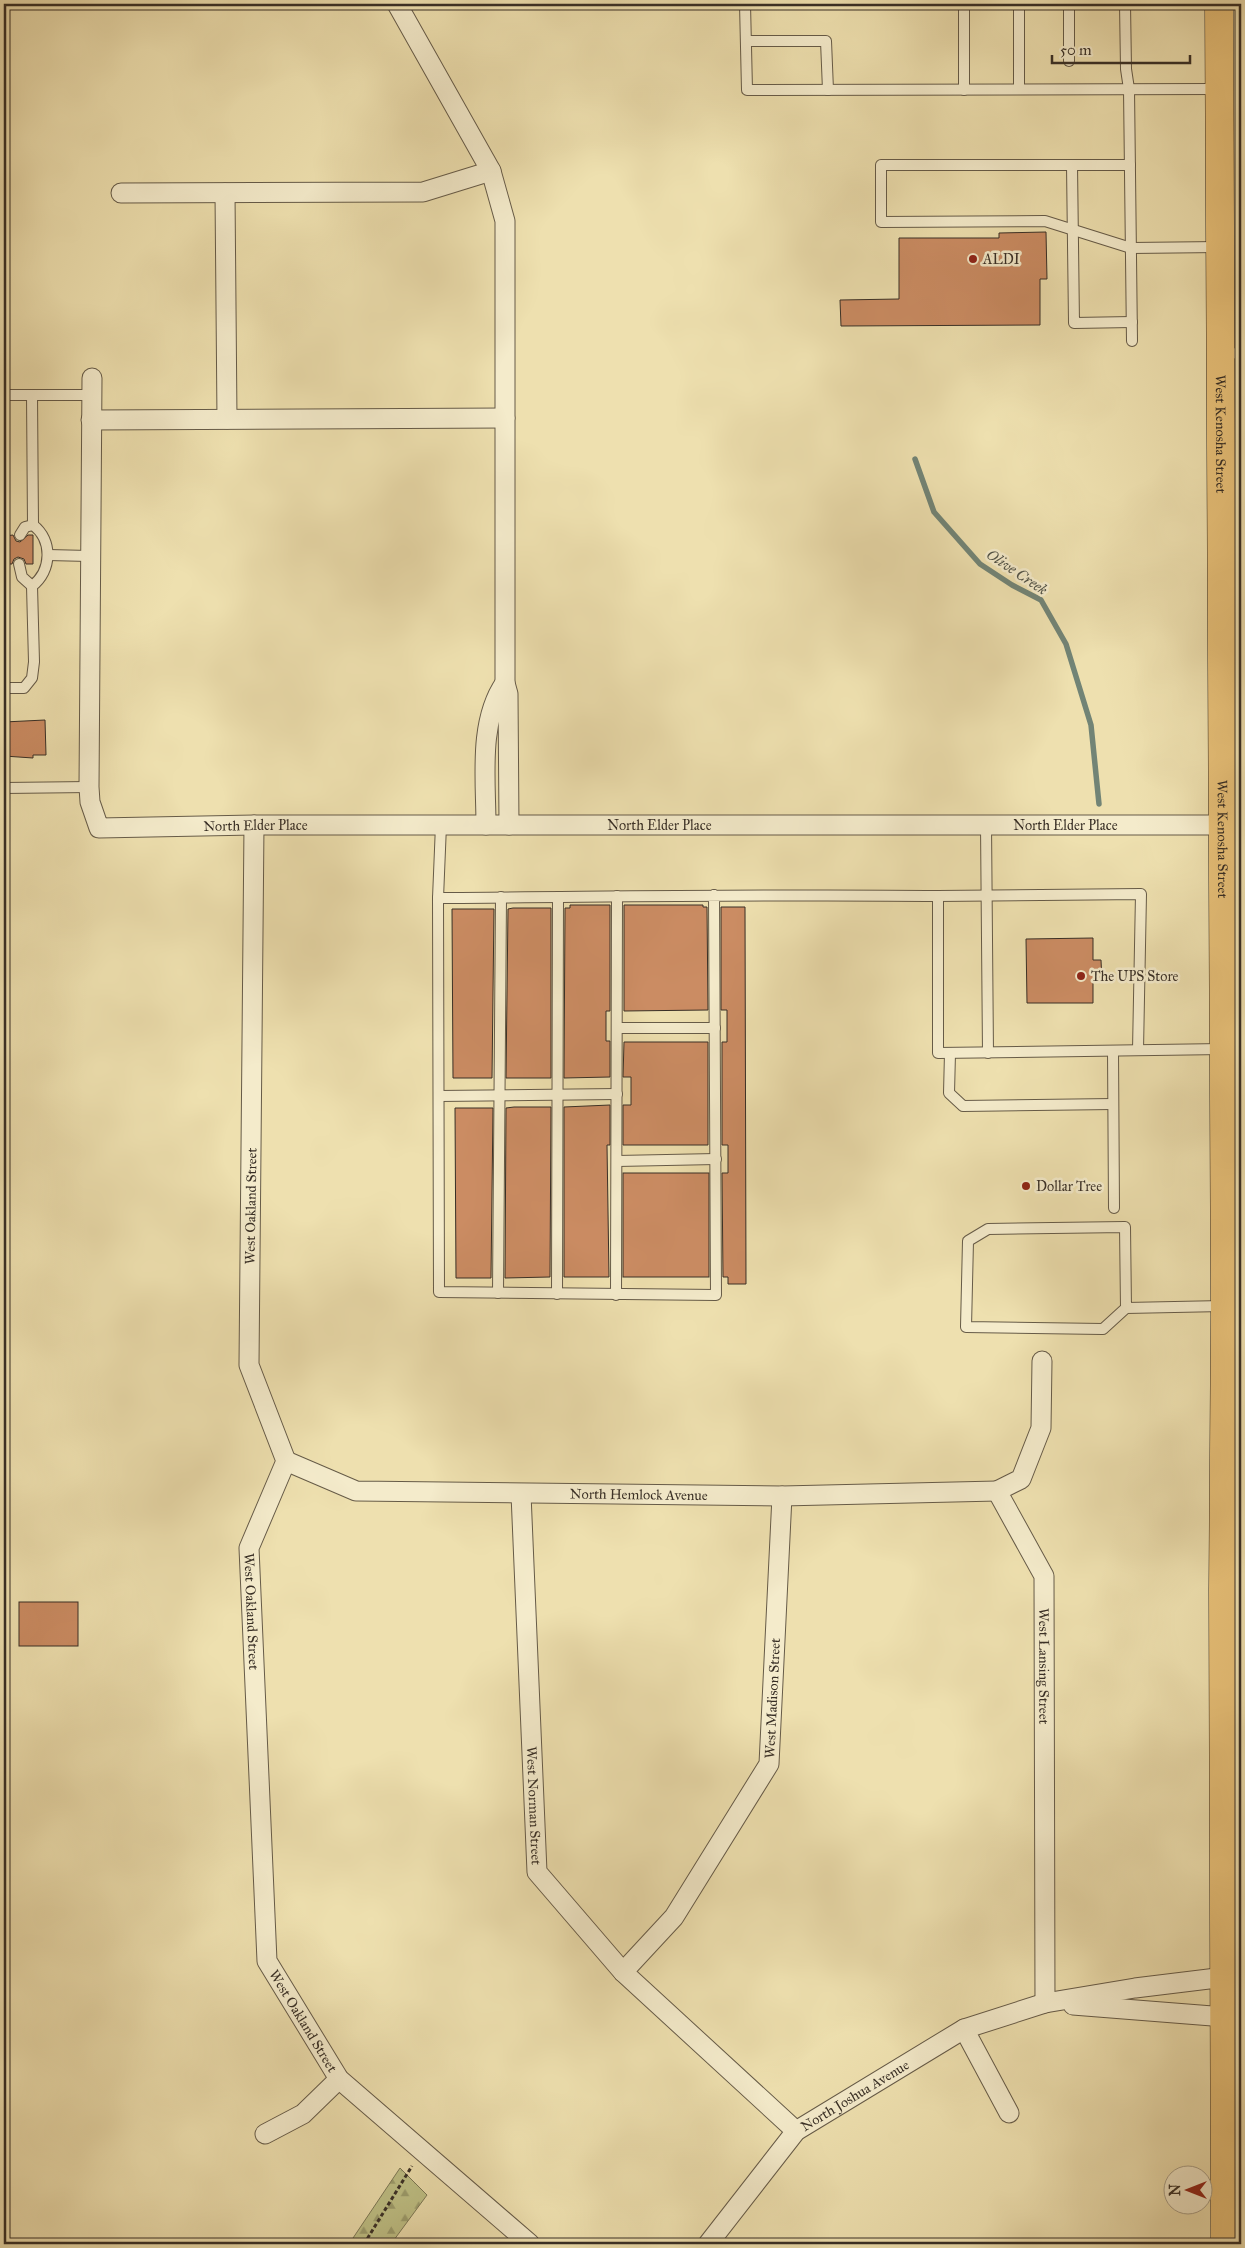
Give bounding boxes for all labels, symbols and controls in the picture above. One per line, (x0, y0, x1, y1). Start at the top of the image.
scale bar (1052, 32, 1190, 64)
text: 50 m (1060, 41, 1092, 59)
place label: ALDI (982, 251, 1020, 268)
marker: ALDI (967, 253, 979, 265)
street label: West Kenosha Street (1212, 375, 1230, 493)
water label: Olive Creek (983, 545, 1051, 599)
street label: West Kenosha Street (1214, 780, 1232, 898)
street label: North Elder Place (203, 817, 308, 834)
street label: North Elder Place (607, 817, 712, 834)
street label: North Elder Place (1013, 817, 1118, 834)
place label: The UPS Store (1091, 968, 1179, 985)
marker: The UPS Store (1075, 970, 1087, 982)
street label: West Oakland Street (241, 1147, 261, 1265)
place label: Dollar Tree (1036, 1178, 1102, 1195)
marker: Dollar Tree (1020, 1180, 1032, 1192)
street label: North Hemlock Avenue (570, 1485, 708, 1504)
street label: West Oakland Street (241, 1553, 263, 1670)
street label: West Lansing Street (1036, 1608, 1053, 1725)
street label: West Madison Street (761, 1637, 784, 1759)
street label: West Norman Street (523, 1746, 545, 1865)
street label: West Oakland Street (266, 1967, 341, 2075)
street label: North Joshua Avenue (798, 2056, 912, 2135)
north arrow (1162, 2166, 1212, 2216)
text: N (1167, 2184, 1184, 2196)

